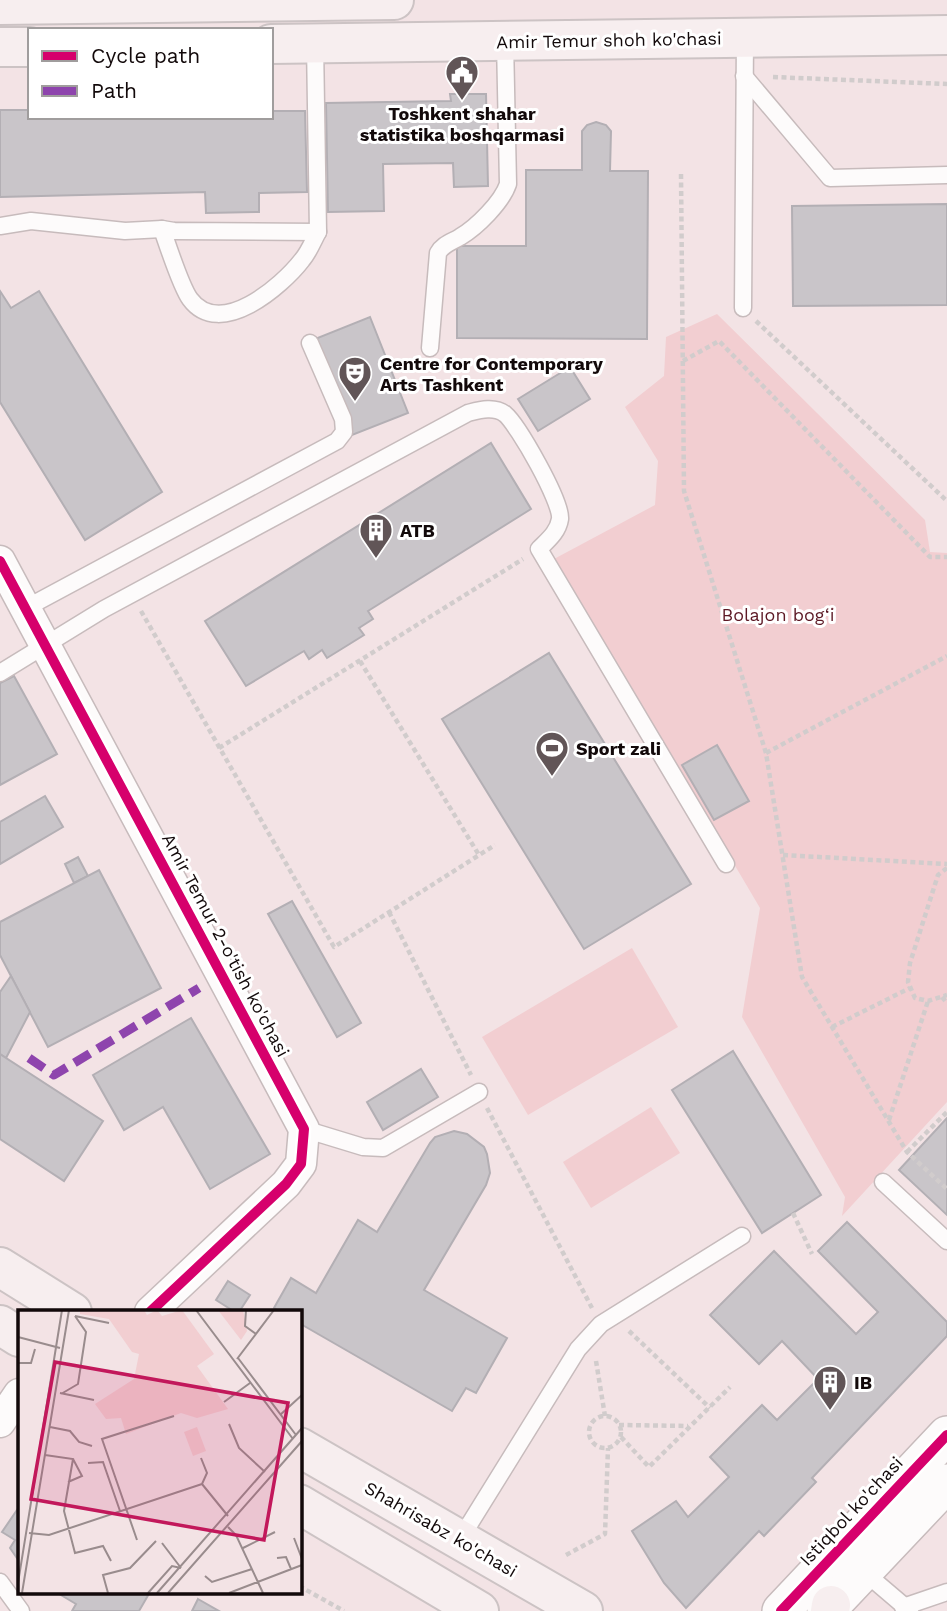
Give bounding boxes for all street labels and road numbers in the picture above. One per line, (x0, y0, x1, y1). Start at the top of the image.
street label: Amir Temur shoh ko'chasi (496, 28, 722, 52)
street label: Amir Temur 2-o'tish ko'chasi (158, 830, 294, 1060)
street label: Istiqbol ko'chasi (795, 1452, 907, 1570)
street label: Shahrisabz ko'chasi (361, 1477, 521, 1581)

